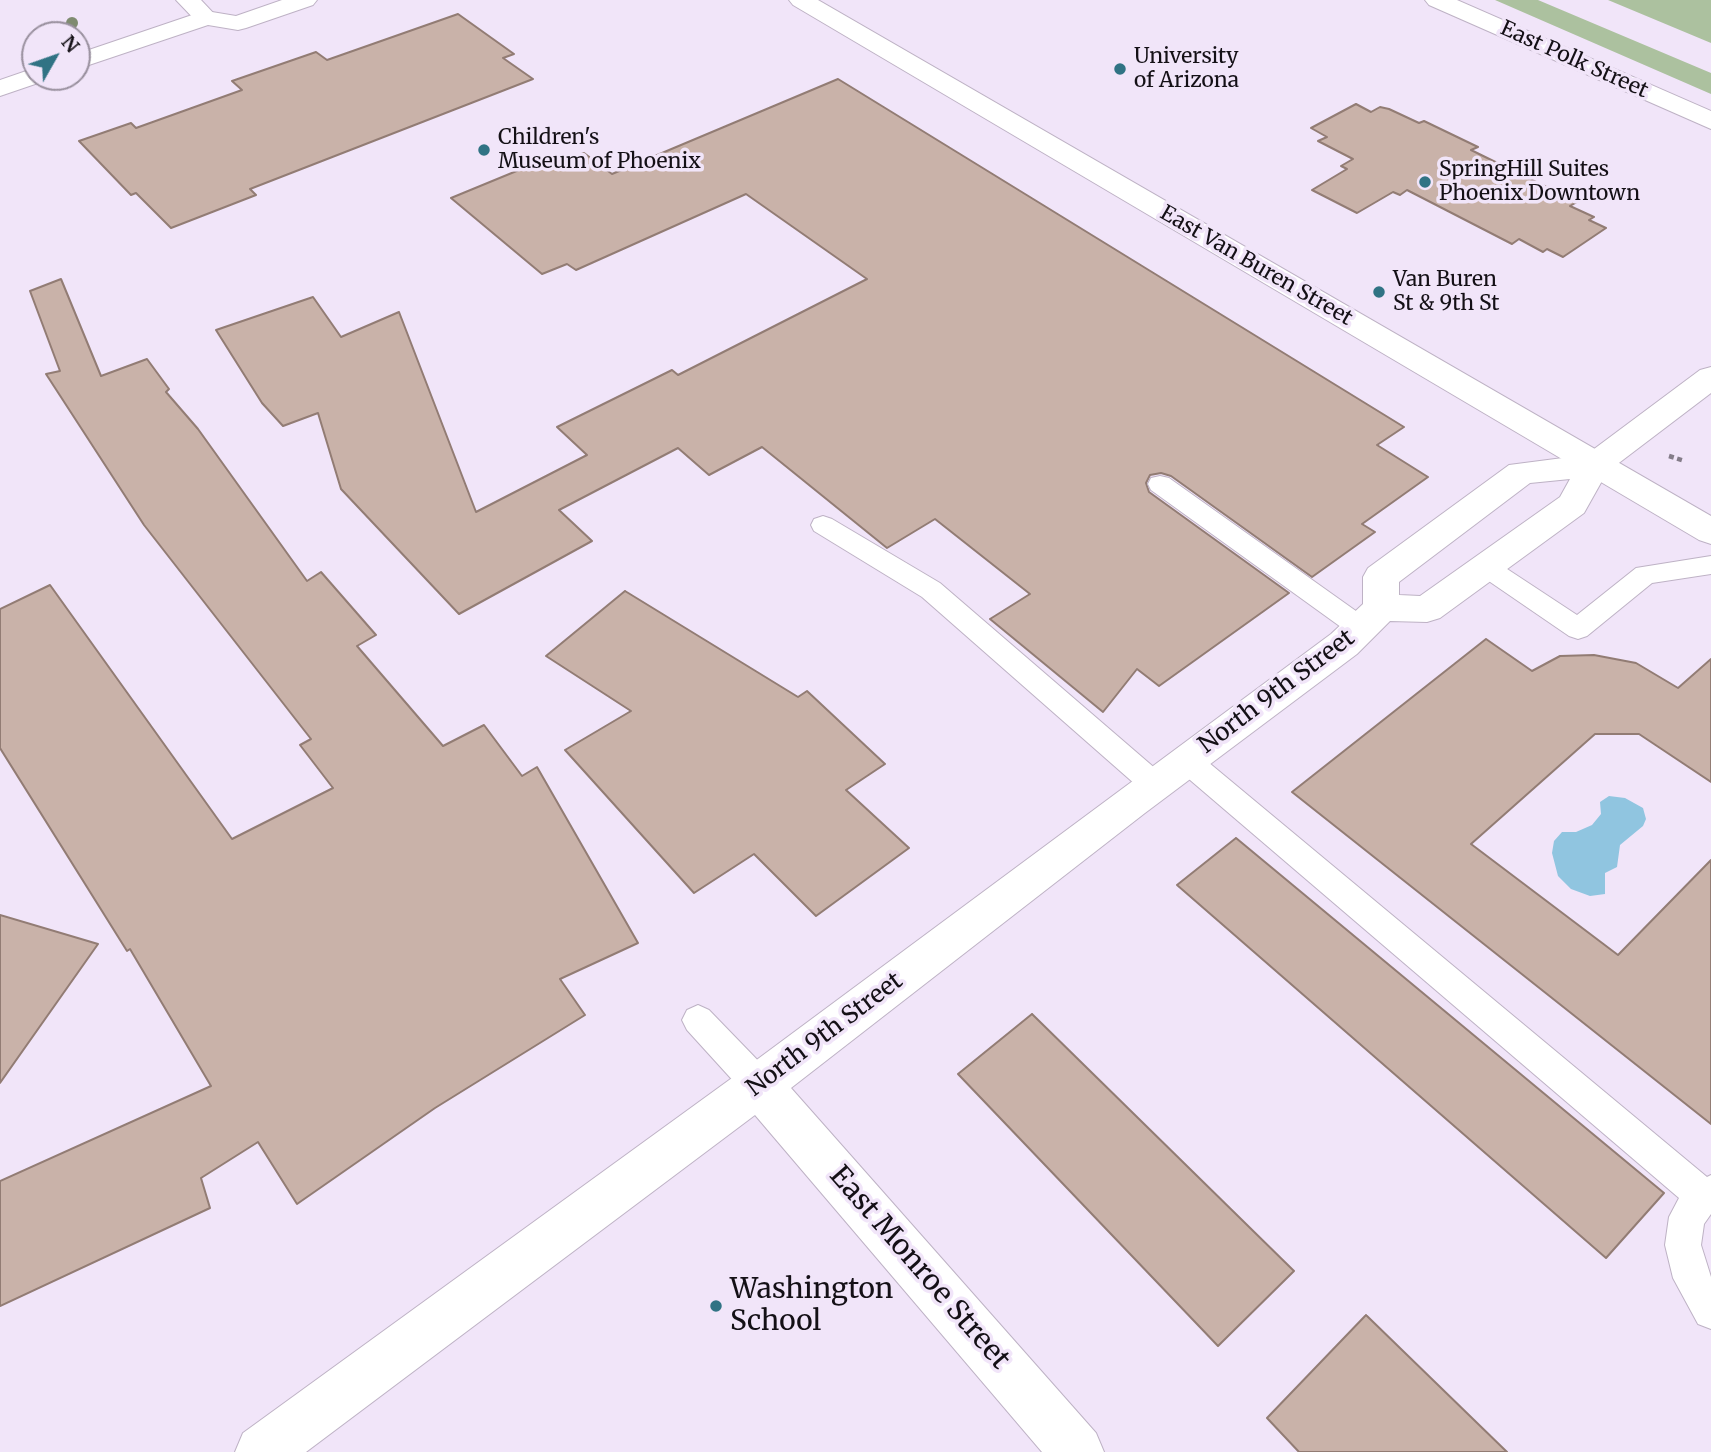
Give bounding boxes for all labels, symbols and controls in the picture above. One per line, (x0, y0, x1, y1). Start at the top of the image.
street label: East Polk Street (1496, 16, 1652, 104)
north arrow (21, 21, 91, 91)
text: N (57, 30, 85, 57)
place label: University of Arizona (1134, 44, 1239, 94)
marker: University of Arizona (1112, 61, 1128, 77)
place label: Children's Museum of Phoenix (498, 125, 701, 175)
marker: Children's Museum of Phoenix (476, 142, 492, 158)
place label: SpringHill Suites Phoenix Downtown (1439, 157, 1640, 207)
marker: SpringHill Suites Phoenix Downtown (1417, 174, 1433, 190)
street label: East Van Buren Street (1155, 201, 1357, 331)
place label: Van Buren St & 9th St (1393, 267, 1500, 317)
marker: Van Buren St & 9th St (1371, 284, 1387, 300)
street label: North 9th Street (1193, 624, 1361, 760)
street label: North 9th Street (741, 967, 909, 1103)
street label: East Monroe Street (822, 1160, 1016, 1376)
place label: Washington School (730, 1273, 893, 1339)
marker: Washington School (708, 1298, 724, 1314)

